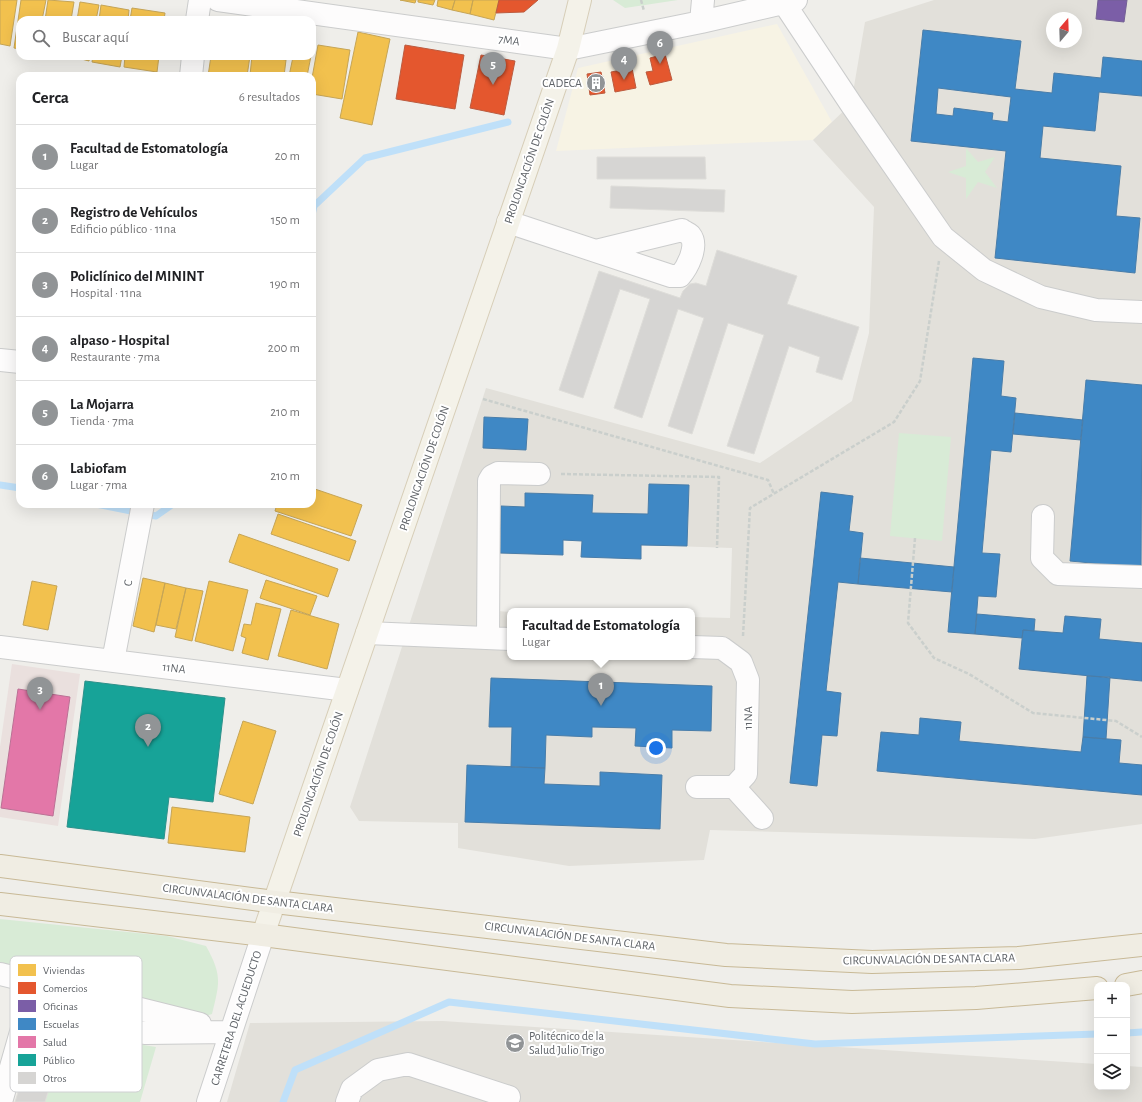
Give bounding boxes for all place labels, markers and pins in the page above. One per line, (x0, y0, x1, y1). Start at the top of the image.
pin: 6 (647, 31, 673, 64)
pin: 4 (611, 47, 637, 80)
pin: 5 (480, 52, 506, 85)
building icon: CADECA (585, 72, 607, 94)
place label: CADECA (542, 77, 582, 89)
pin: 1 (588, 673, 614, 706)
pin: 3 (27, 677, 53, 710)
pin: 2 (135, 714, 161, 747)
place label: Politécnico de la Salud Julio Trigo (529, 1030, 604, 1056)
school or university icon: Politécnico de la Salud Julio Trigo (504, 1032, 526, 1054)

